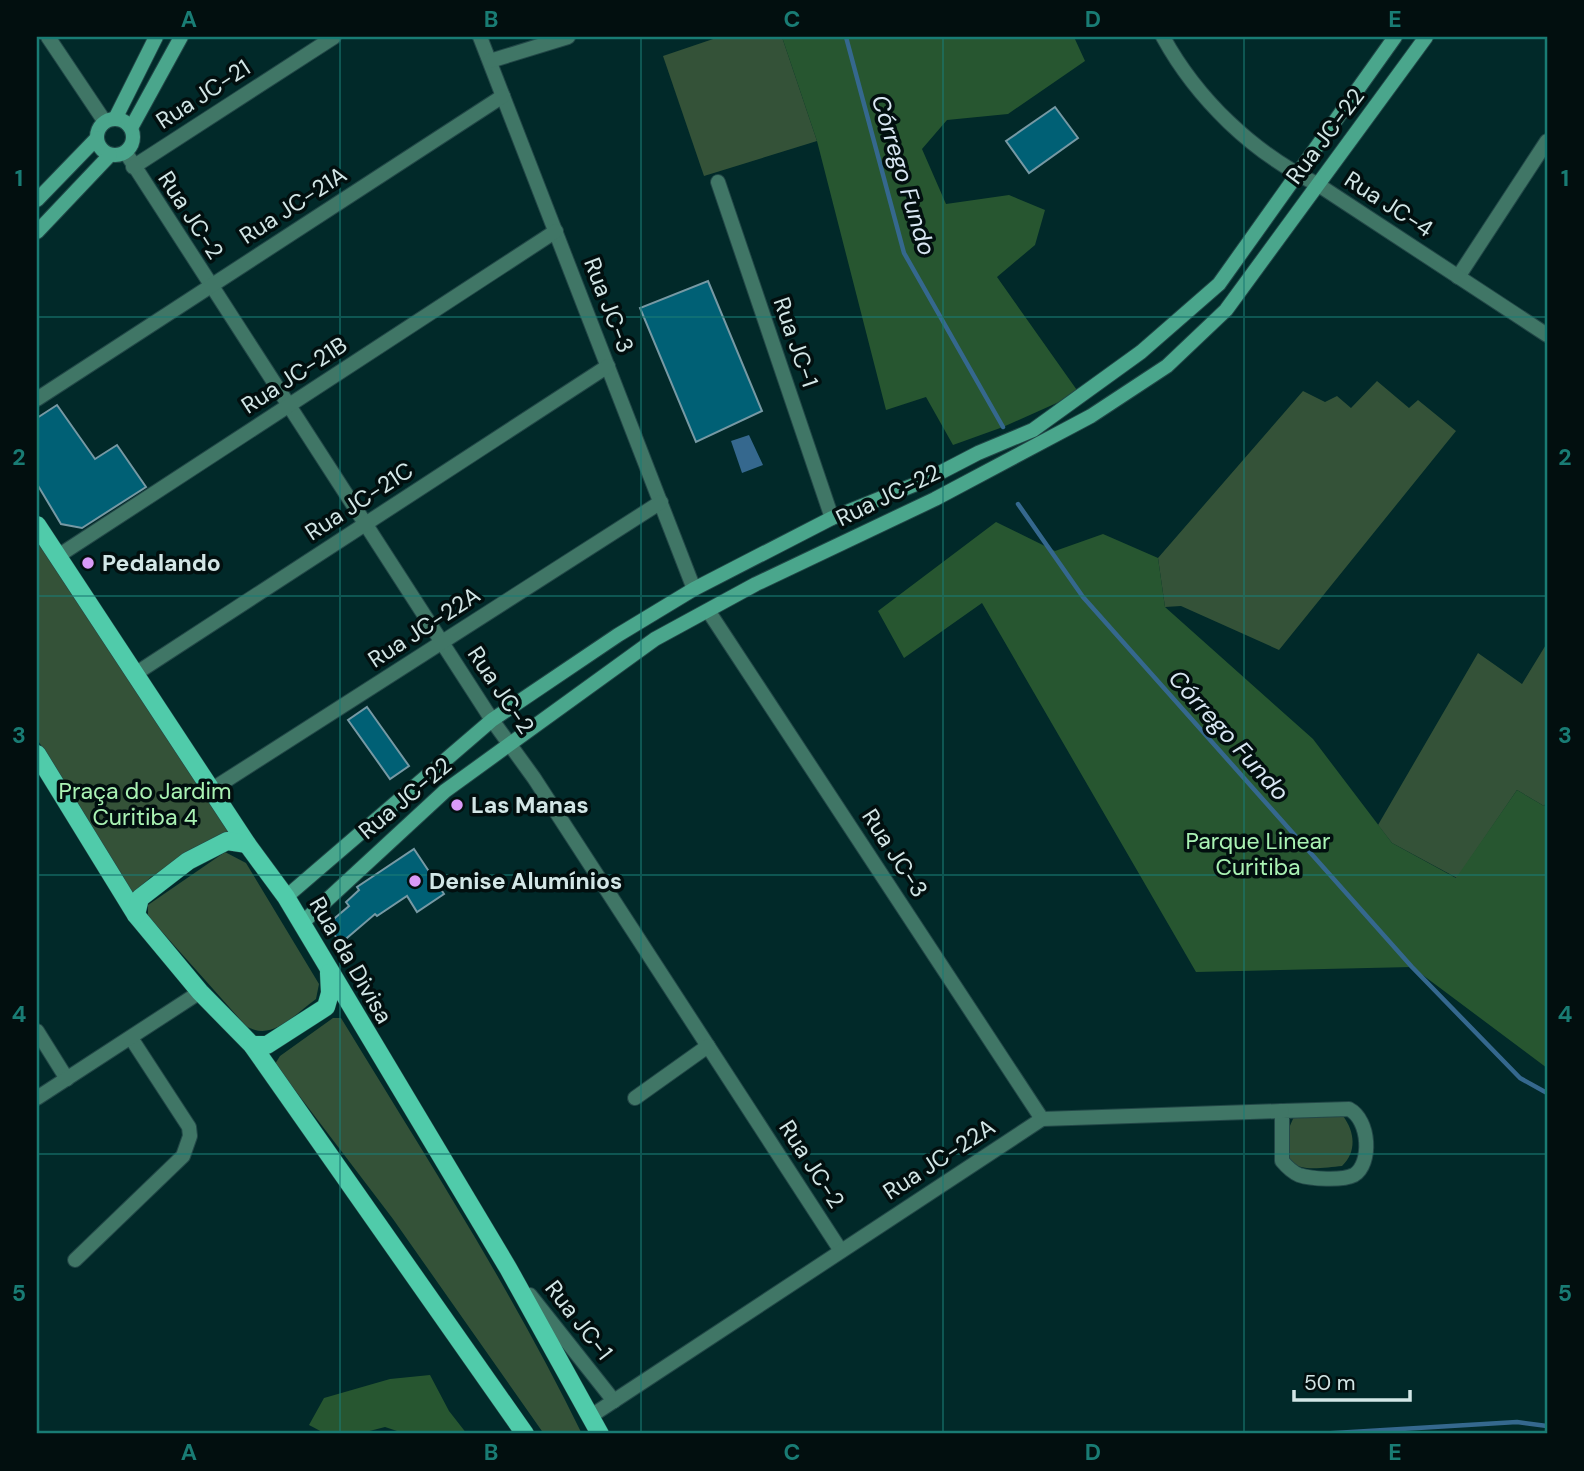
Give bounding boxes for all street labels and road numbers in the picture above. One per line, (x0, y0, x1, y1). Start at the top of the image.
street label: Rua JC-21 (150, 52, 256, 136)
street label: Rua JC-22 (1279, 82, 1371, 190)
street label: Rua JC-21A (234, 159, 352, 251)
street label: Rua JC-4 (1339, 164, 1439, 244)
street label: Rua JC-2 (151, 165, 231, 265)
street label: Rua JC-3 (577, 253, 641, 357)
street label: Rua JC-1 (767, 293, 825, 391)
street label: Rua JC-21B (235, 330, 353, 420)
street label: Rua JC-21C (299, 455, 419, 547)
street label: Rua JC-22 (831, 457, 945, 533)
street label: Rua JC-22A (362, 580, 486, 674)
street label: Rua JC-2 (461, 640, 541, 740)
street label: Rua JC-22 (352, 750, 458, 846)
street label: Rua JC-3 (855, 803, 935, 903)
street label: Rua da Divisa (303, 891, 399, 1029)
street label: Rua JC-22A (877, 1112, 1001, 1206)
street label: Rua JC-2 (772, 1114, 852, 1214)
street label: Rua JC-1 (539, 1274, 619, 1366)

